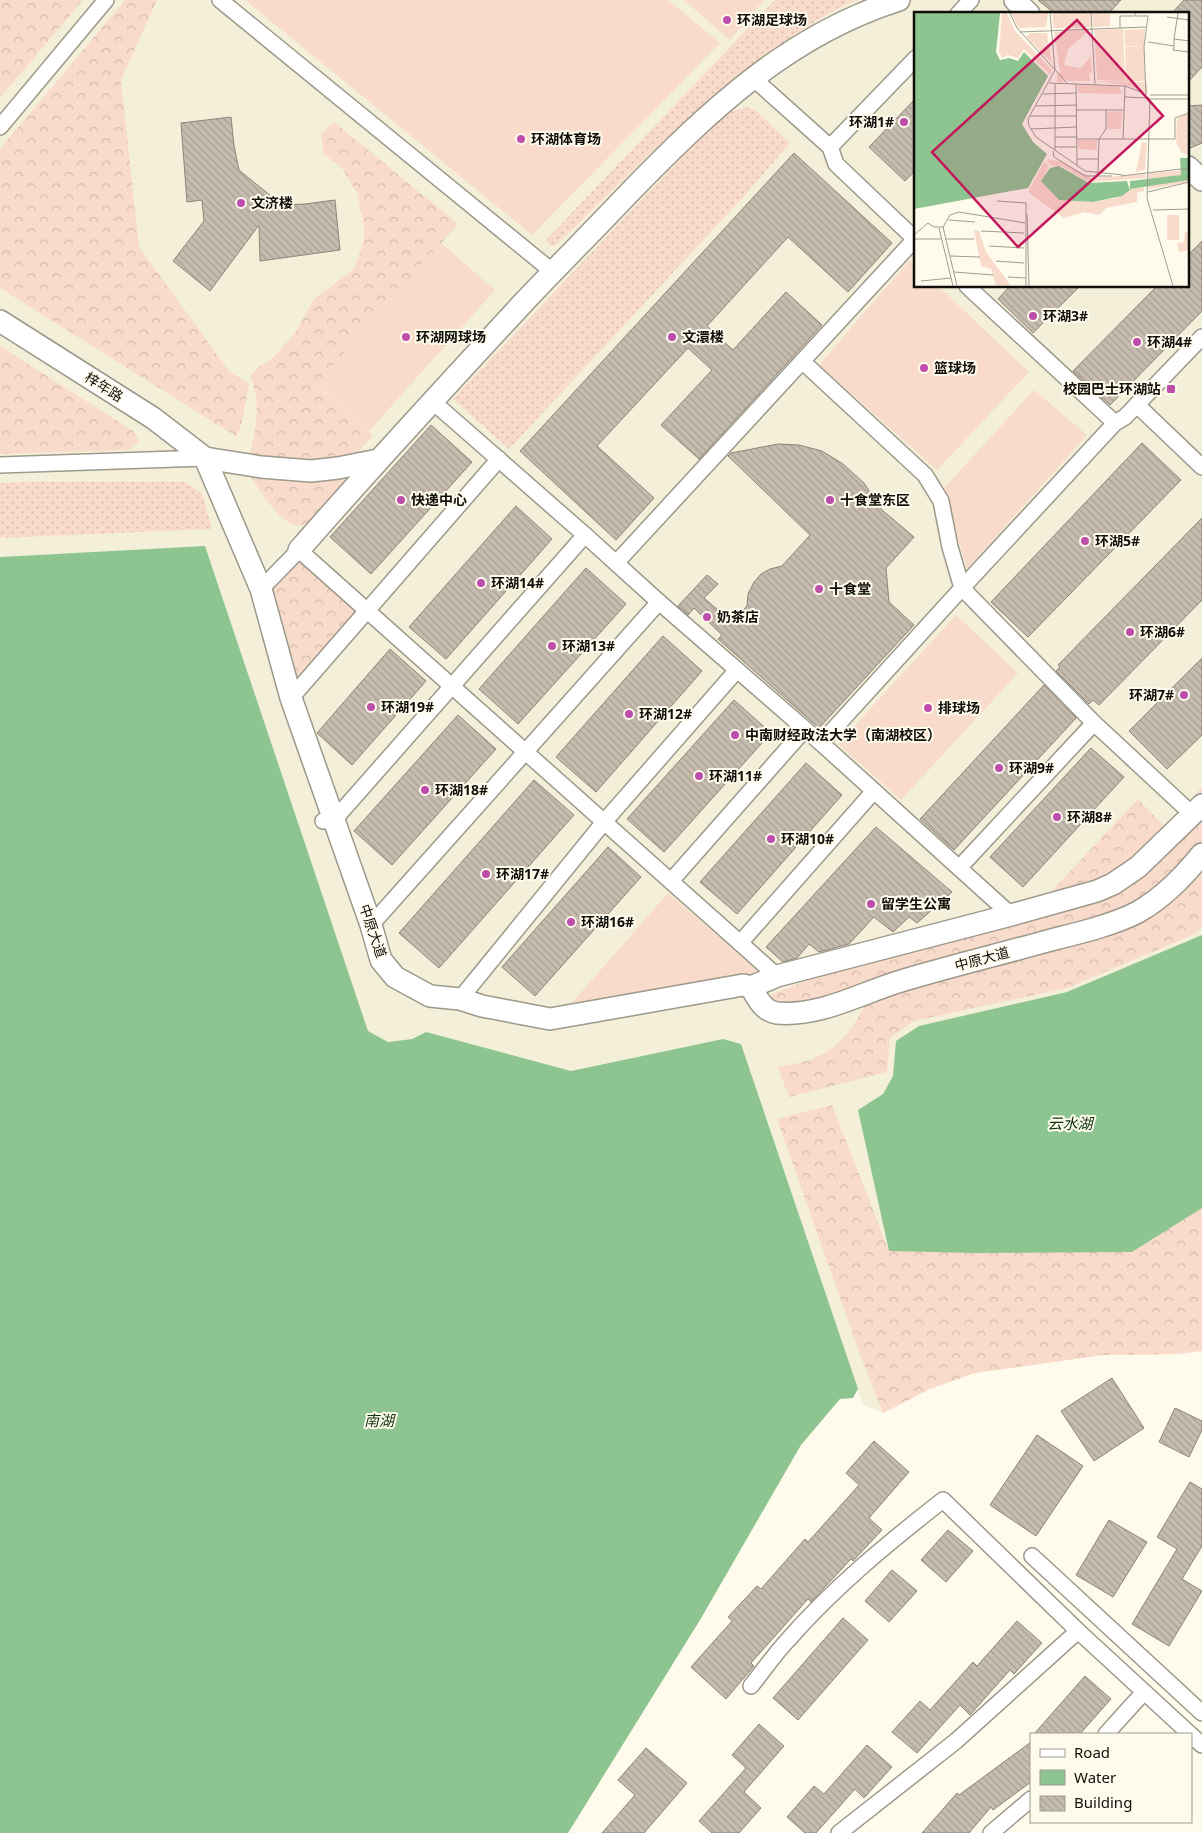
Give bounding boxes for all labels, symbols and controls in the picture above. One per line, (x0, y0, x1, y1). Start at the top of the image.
place label: 环湖足球场 (737, 10, 807, 29)
inset map (914, 12, 1190, 288)
marker: 环湖足球场 (721, 14, 733, 26)
place label: 环湖1# (849, 112, 894, 131)
marker: 环湖1# (898, 116, 910, 128)
place label: 环湖体育场 (531, 129, 601, 148)
marker: 环湖体育场 (515, 133, 527, 145)
place label: 文济楼 (251, 193, 293, 212)
marker: 文济楼 (235, 197, 247, 209)
place label: 环湖3# (1043, 306, 1088, 325)
marker: 环湖3# (1027, 310, 1039, 322)
place label: 环湖网球场 (416, 327, 486, 346)
place label: 文澴楼 (682, 327, 724, 346)
marker: 环湖网球场 (400, 331, 412, 343)
marker: 文澴楼 (666, 331, 678, 343)
place label: 环湖4# (1147, 332, 1192, 351)
marker: 环湖4# (1131, 336, 1143, 348)
place label: 篮球场 (934, 358, 976, 377)
marker: 篮球场 (918, 362, 930, 374)
street label: 梓年路 (81, 367, 127, 406)
place label: 校园巴士环湖站 (1063, 379, 1161, 398)
marker: 校园巴士环湖站 (1165, 383, 1177, 395)
place label: 快递中心 (411, 490, 467, 509)
place label: 十食堂东区 (840, 490, 910, 509)
marker: 快递中心 (395, 494, 407, 506)
marker: 十食堂东区 (824, 494, 836, 506)
place label: 环湖5# (1095, 531, 1140, 550)
marker: 环湖5# (1079, 535, 1091, 547)
place label: 环湖14# (491, 573, 544, 592)
marker: 环湖14# (475, 577, 487, 589)
place label: 十食堂 (829, 579, 871, 598)
marker: 十食堂 (813, 583, 825, 595)
place label: 奶茶店 (717, 607, 759, 626)
marker: 奶茶店 (701, 611, 713, 623)
place label: 环湖6# (1140, 622, 1185, 641)
marker: 环湖6# (1124, 626, 1136, 638)
place label: 环湖13# (562, 636, 615, 655)
marker: 环湖13# (546, 640, 558, 652)
place label: 环湖7# (1129, 685, 1174, 704)
marker: 环湖7# (1178, 689, 1190, 701)
place label: 环湖19# (381, 697, 434, 716)
place label: 排球场 (938, 698, 980, 717)
marker: 环湖19# (365, 701, 377, 713)
marker: 排球场 (922, 702, 934, 714)
place label: 环湖12# (639, 704, 692, 723)
marker: 环湖12# (623, 708, 635, 720)
place label: 中南财经政法大学（南湖校区） (745, 725, 941, 744)
marker: 中南财经政法大学（南湖校区） (729, 729, 741, 741)
place label: 环湖9# (1009, 758, 1054, 777)
marker: 环湖9# (993, 762, 1005, 774)
place label: 环湖11# (709, 766, 762, 785)
marker: 环湖11# (693, 770, 705, 782)
place label: 环湖18# (435, 780, 488, 799)
marker: 环湖18# (419, 784, 431, 796)
place label: 环湖8# (1067, 807, 1112, 826)
marker: 环湖8# (1051, 811, 1063, 823)
place label: 环湖10# (781, 829, 834, 848)
marker: 环湖10# (765, 833, 777, 845)
place label: 环湖17# (496, 864, 549, 883)
marker: 环湖17# (480, 868, 492, 880)
place label: 留学生公寓 (881, 894, 951, 913)
marker: 留学生公寓 (865, 898, 877, 910)
street label: 中原大道 (355, 901, 392, 960)
place label: 环湖16# (581, 912, 634, 931)
marker: 环湖16# (565, 916, 577, 928)
street label: 中原大道 (952, 942, 1011, 975)
water label: 云水湖 (1047, 1113, 1094, 1133)
water label: 南湖 (364, 1410, 396, 1430)
legend (1030, 1733, 1192, 1823)
text: Road (1074, 1742, 1110, 1762)
text: Water (1074, 1767, 1116, 1787)
text: Building (1074, 1792, 1132, 1812)

